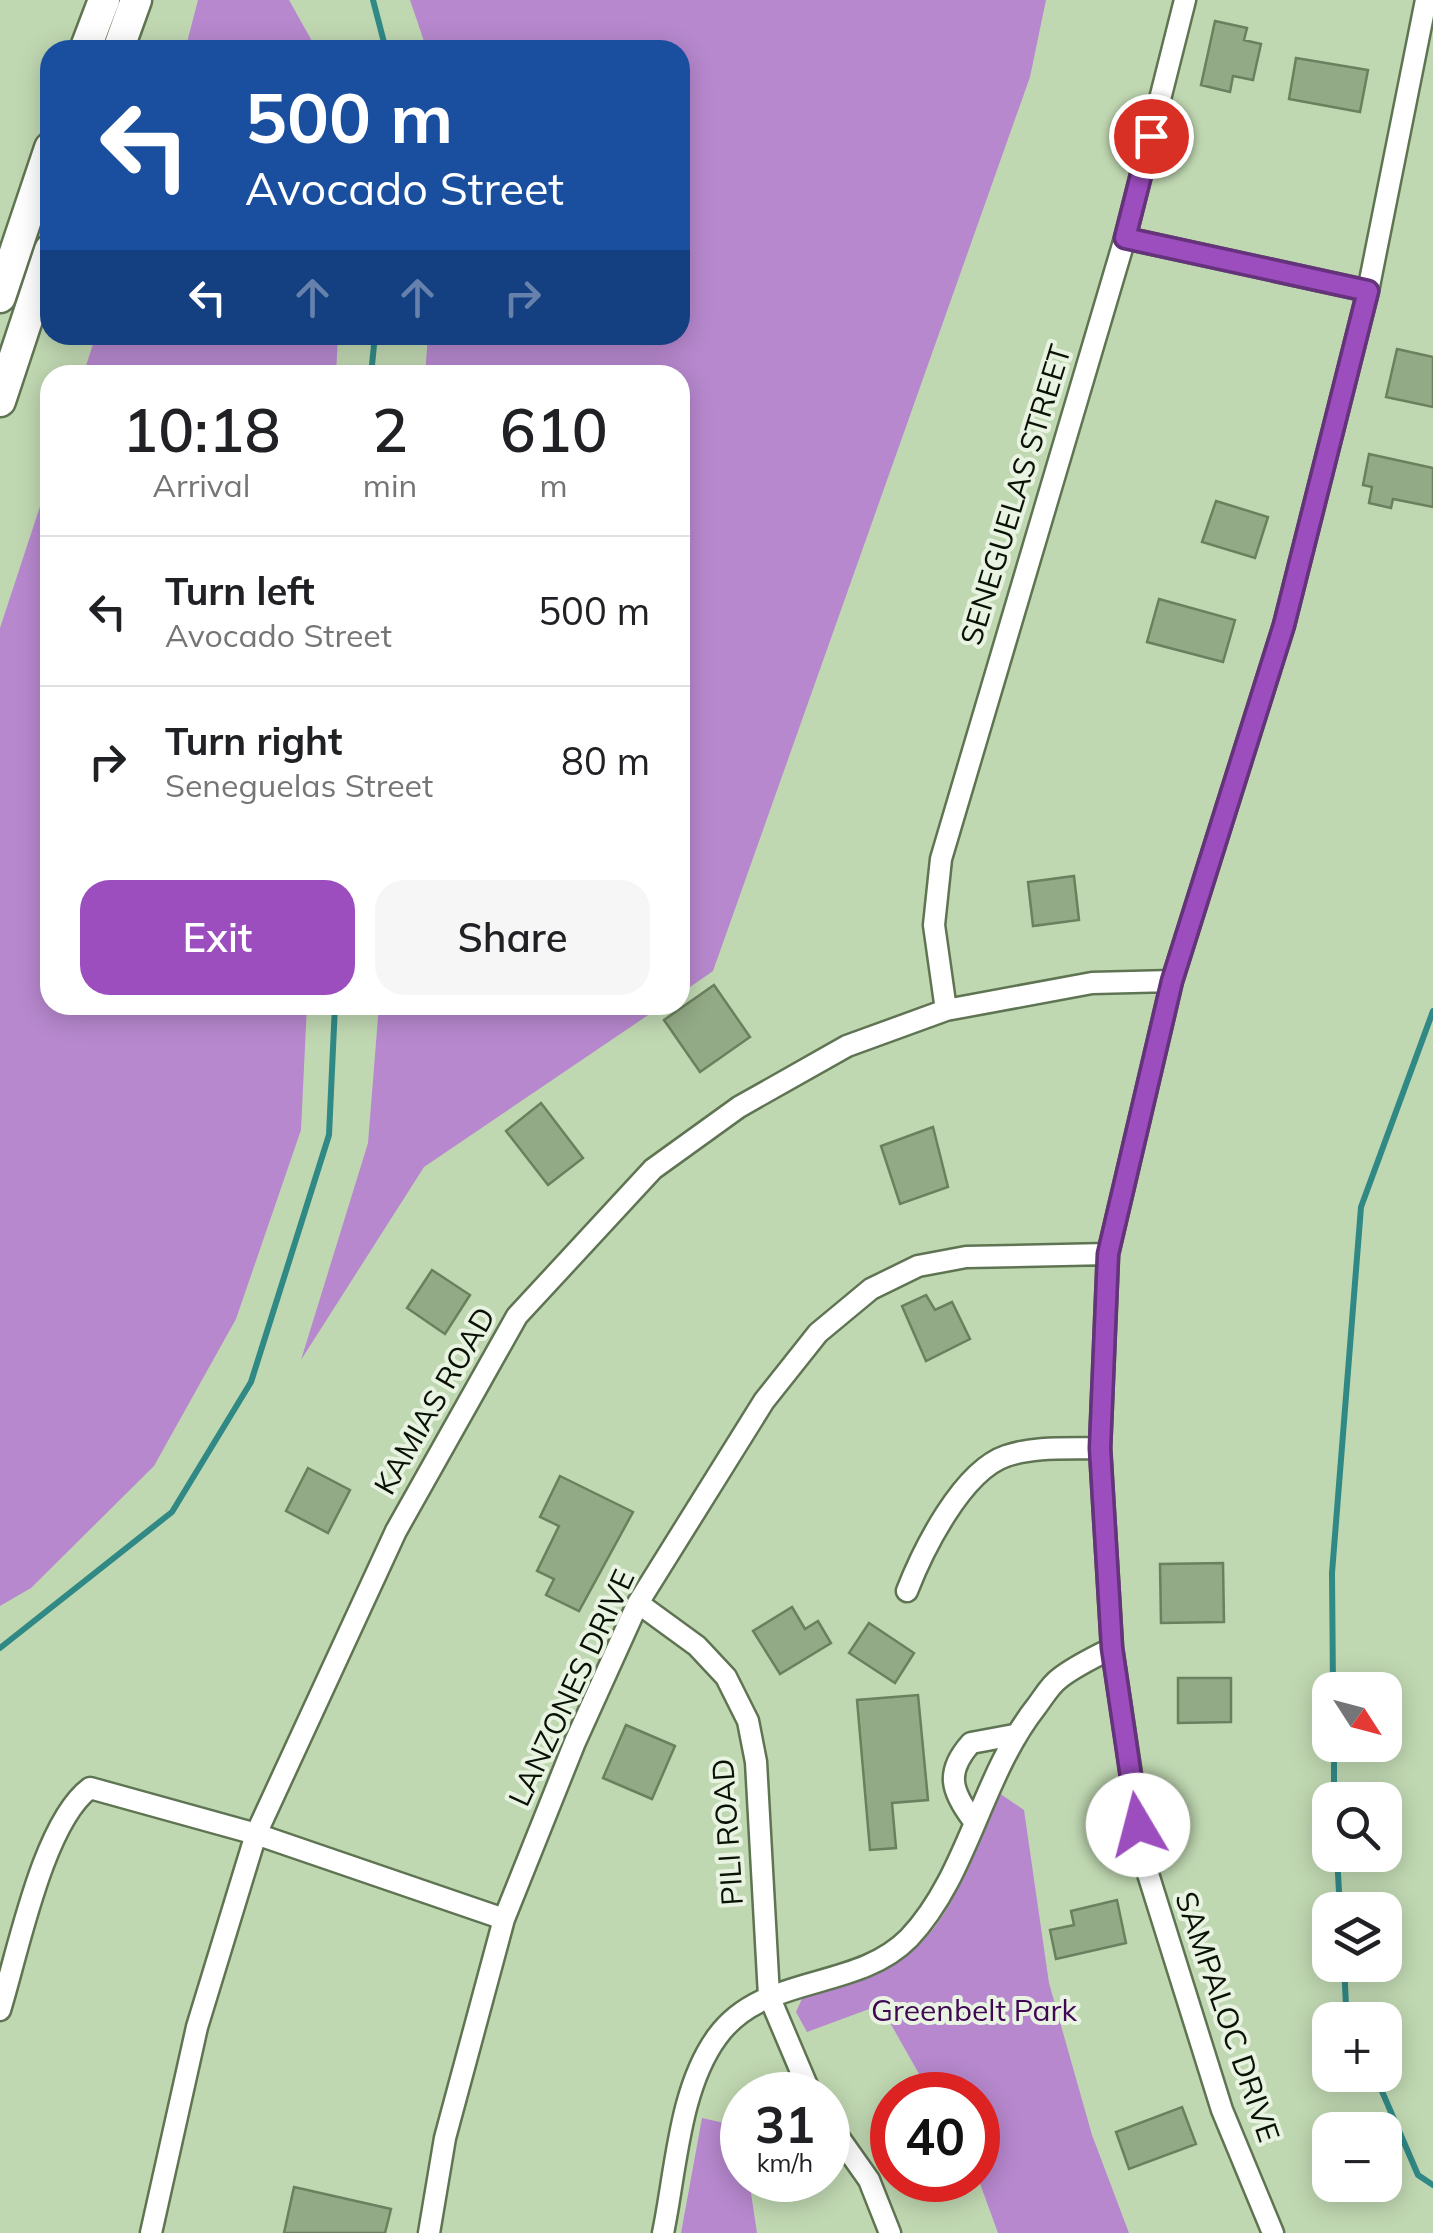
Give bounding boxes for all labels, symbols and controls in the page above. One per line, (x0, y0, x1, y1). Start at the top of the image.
text: 500 m (245, 73, 453, 161)
icon: left (80, 80, 210, 210)
pin (1109, 94, 1194, 179)
icon: arrive (1124, 109, 1179, 164)
text: Avocado Street (245, 160, 564, 216)
icon: left (180, 270, 235, 325)
icon: ahead (285, 270, 340, 325)
icon: ahead (390, 270, 445, 325)
icon: right (495, 270, 550, 325)
street label: SENEGUELAS STREET (951, 340, 1079, 649)
text: 10:18 (122, 392, 281, 467)
text: 2 (372, 392, 408, 467)
text: 610 (500, 392, 608, 467)
text: Arrival (153, 465, 250, 505)
text: min (363, 465, 417, 505)
text: m (540, 465, 568, 505)
text: Turn left (165, 567, 315, 615)
icon: left (80, 584, 135, 639)
text: 500 m (538, 587, 650, 635)
text: Avocado Street (165, 615, 392, 655)
text: Turn right (165, 717, 342, 765)
icon: right (80, 734, 135, 789)
text: 80 m (561, 737, 650, 785)
text: Seneguelas Street (165, 765, 433, 805)
button: Exit (80, 880, 355, 995)
button: Share (375, 880, 650, 995)
street label: KAMIAS ROAD (365, 1300, 503, 1501)
street label: LANZONES DRIVE (500, 1563, 643, 1812)
north arrow (1312, 1672, 1402, 1762)
map controls (1312, 1672, 1402, 2202)
street label: PILI ROAD (703, 1757, 751, 1907)
position arrow (1086, 1773, 1190, 1877)
button: search (1312, 1782, 1402, 1872)
street label: SAMPALOC DRIVE (1167, 1887, 1289, 2147)
button: layers (1312, 1892, 1402, 1982)
park label: Greenbelt Park (871, 1991, 1077, 2029)
button: + (1312, 2002, 1402, 2092)
speed limit sign: 40 (870, 2072, 1000, 2202)
text: 31 (755, 2093, 815, 2156)
button: − (1312, 2112, 1402, 2202)
text: km/h (757, 2147, 813, 2178)

